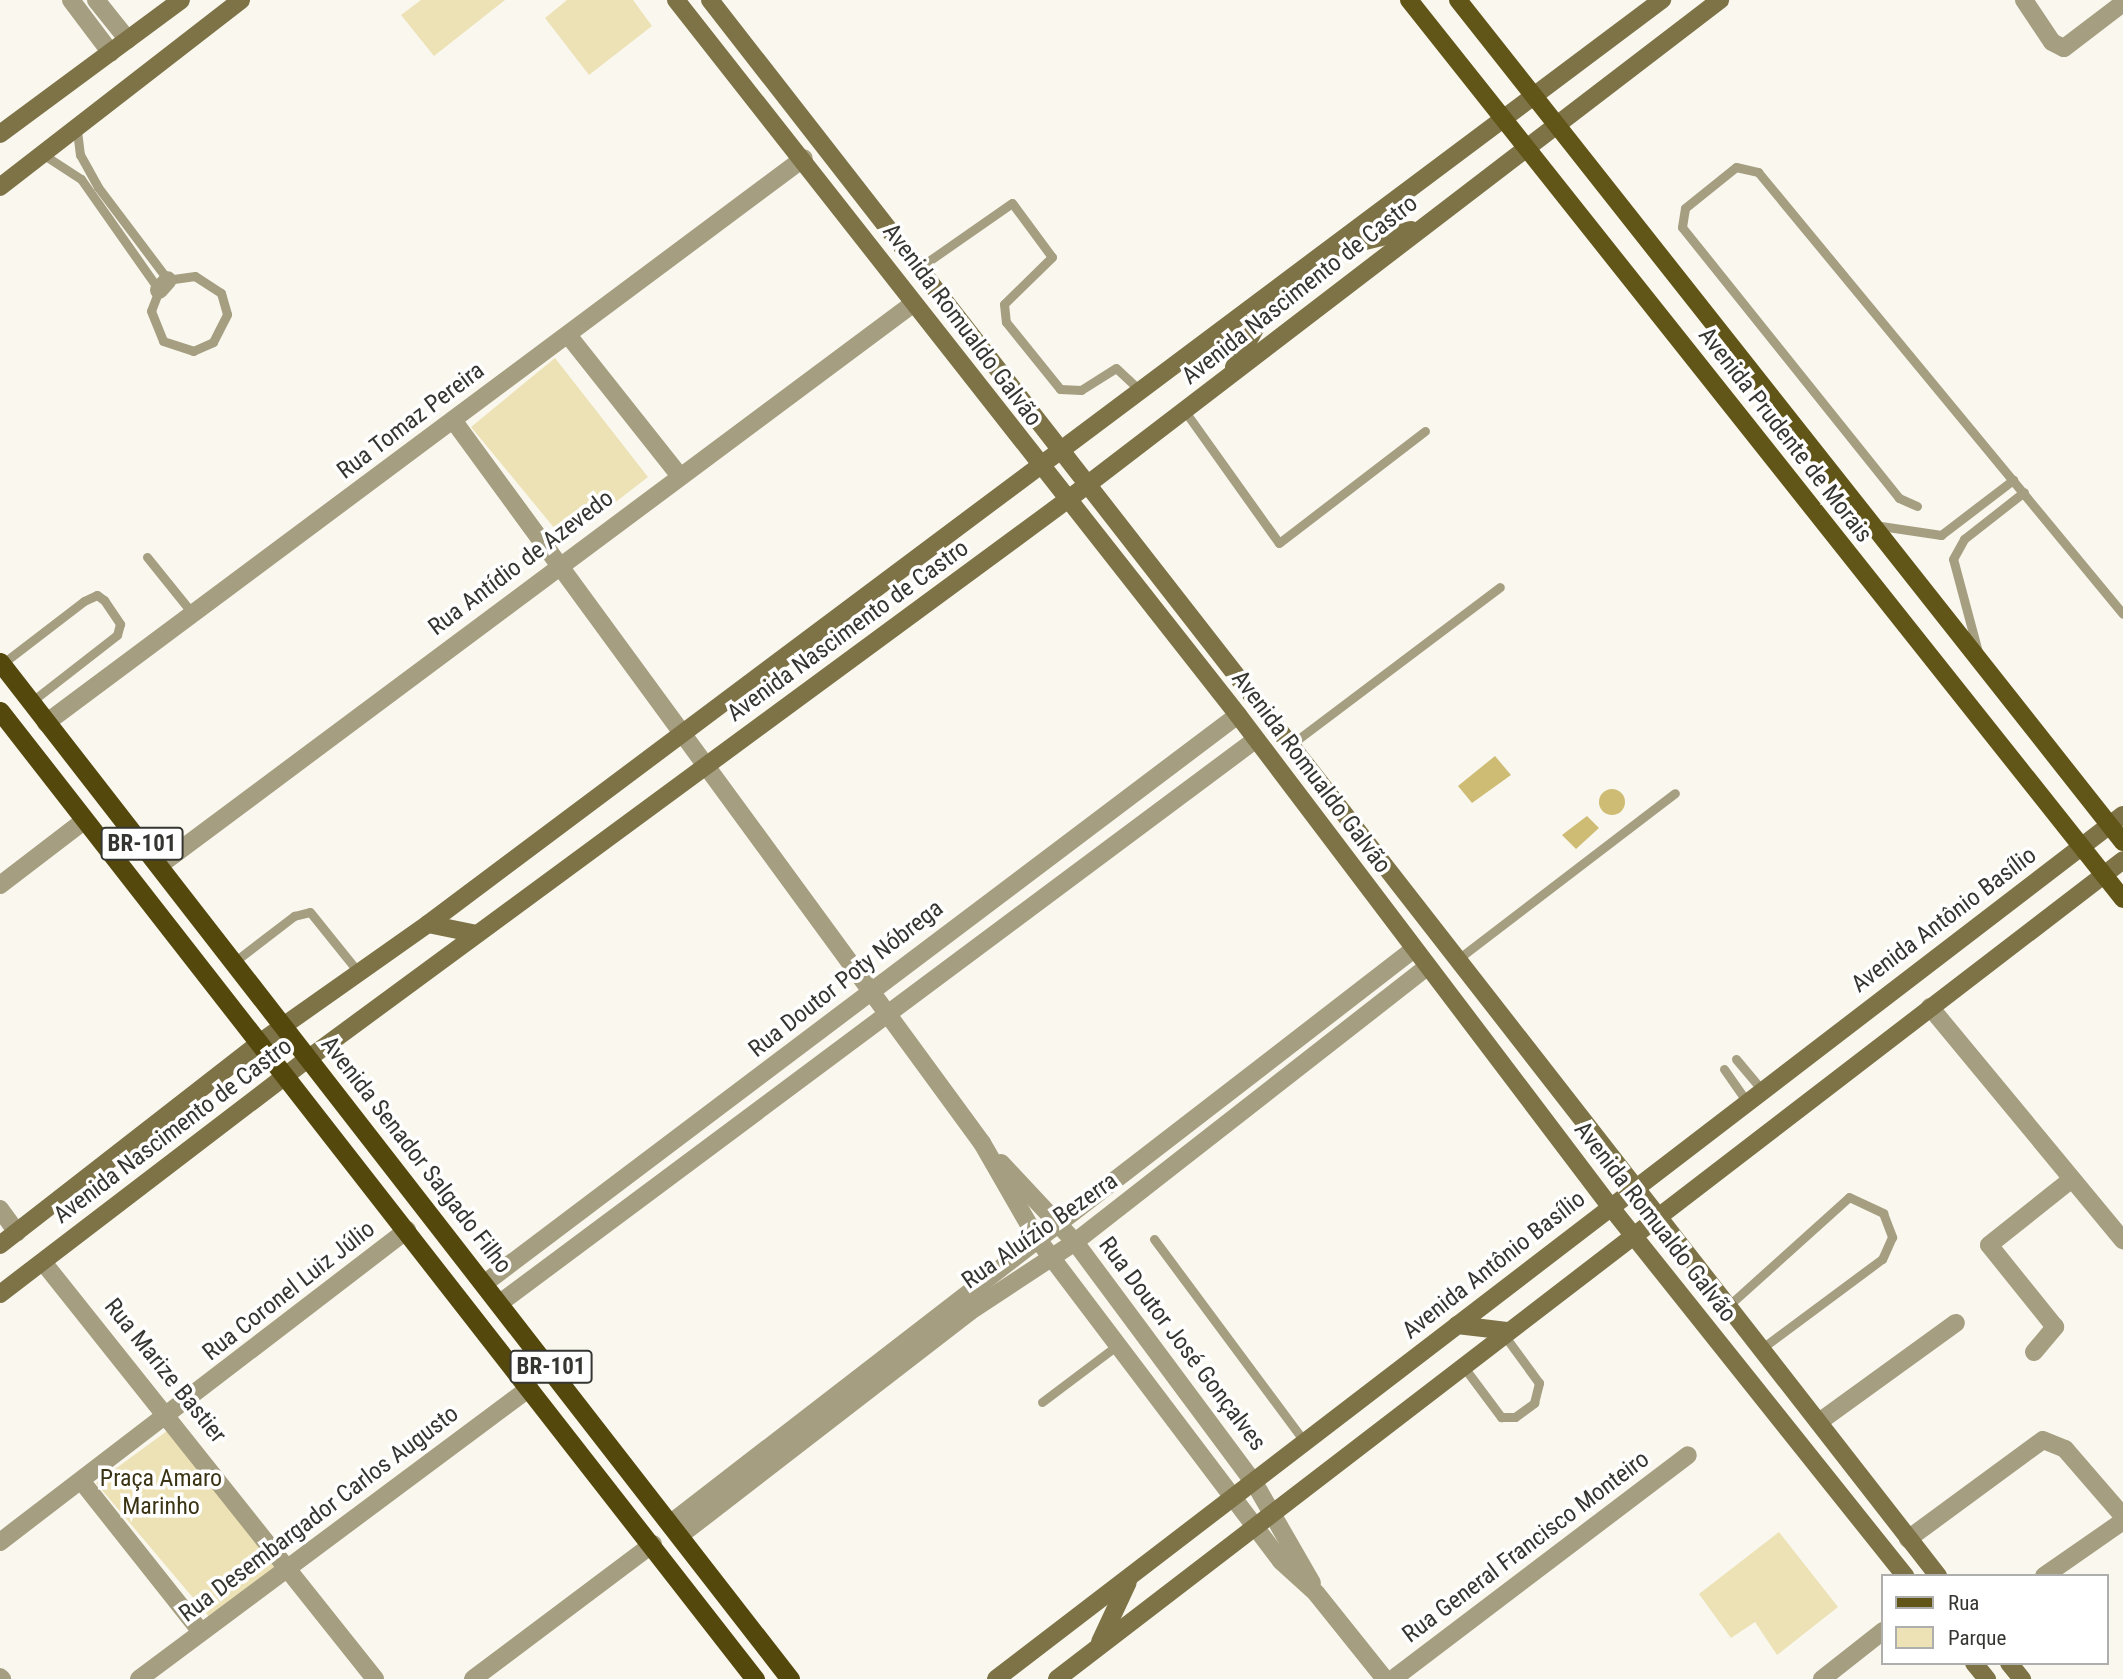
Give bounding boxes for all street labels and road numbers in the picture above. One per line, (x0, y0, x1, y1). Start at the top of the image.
street label: Avenida Nascimento de Castro (1177, 189, 1423, 391)
street label: Avenida Romualdo Galvão (876, 218, 1048, 432)
street label: Avenida Prudente de Morais (1692, 322, 1878, 548)
street label: Rua Tomaz Pereira (332, 356, 490, 486)
street label: Rua Antídio de Azevedo (423, 484, 619, 642)
street label: Avenida Nascimento de Castro (722, 534, 974, 728)
street label: Avenida Romualdo Galvão (1225, 665, 1397, 879)
road number: BR-101 (100, 824, 184, 864)
street label: Avenida Antônio Basílio (1846, 841, 2042, 999)
street label: Rua Doutor Poty Nóbrega (743, 894, 949, 1064)
street label: Avenida Senador Salgado Filho (315, 1031, 517, 1279)
street label: Avenida Nascimento de Castro (48, 1032, 298, 1230)
street label: Avenida Romualdo Galvão (1568, 1116, 1742, 1328)
street label: Rua Aluízio Bezerra (957, 1167, 1123, 1295)
street label: Avenida Antônio Basílio (1397, 1185, 1591, 1345)
street label: Rua Coronel Luiz Júlio (197, 1215, 381, 1367)
street label: Rua Doutor José Gonçalves (1092, 1232, 1272, 1456)
street label: Rua Marize Bastier (98, 1293, 232, 1449)
road number: BR-101 (509, 1348, 593, 1386)
street label: Rua Desembargador Carlos Augusto (174, 1400, 464, 1628)
street label: Rua General Francisco Monteiro (1397, 1445, 1655, 1649)

